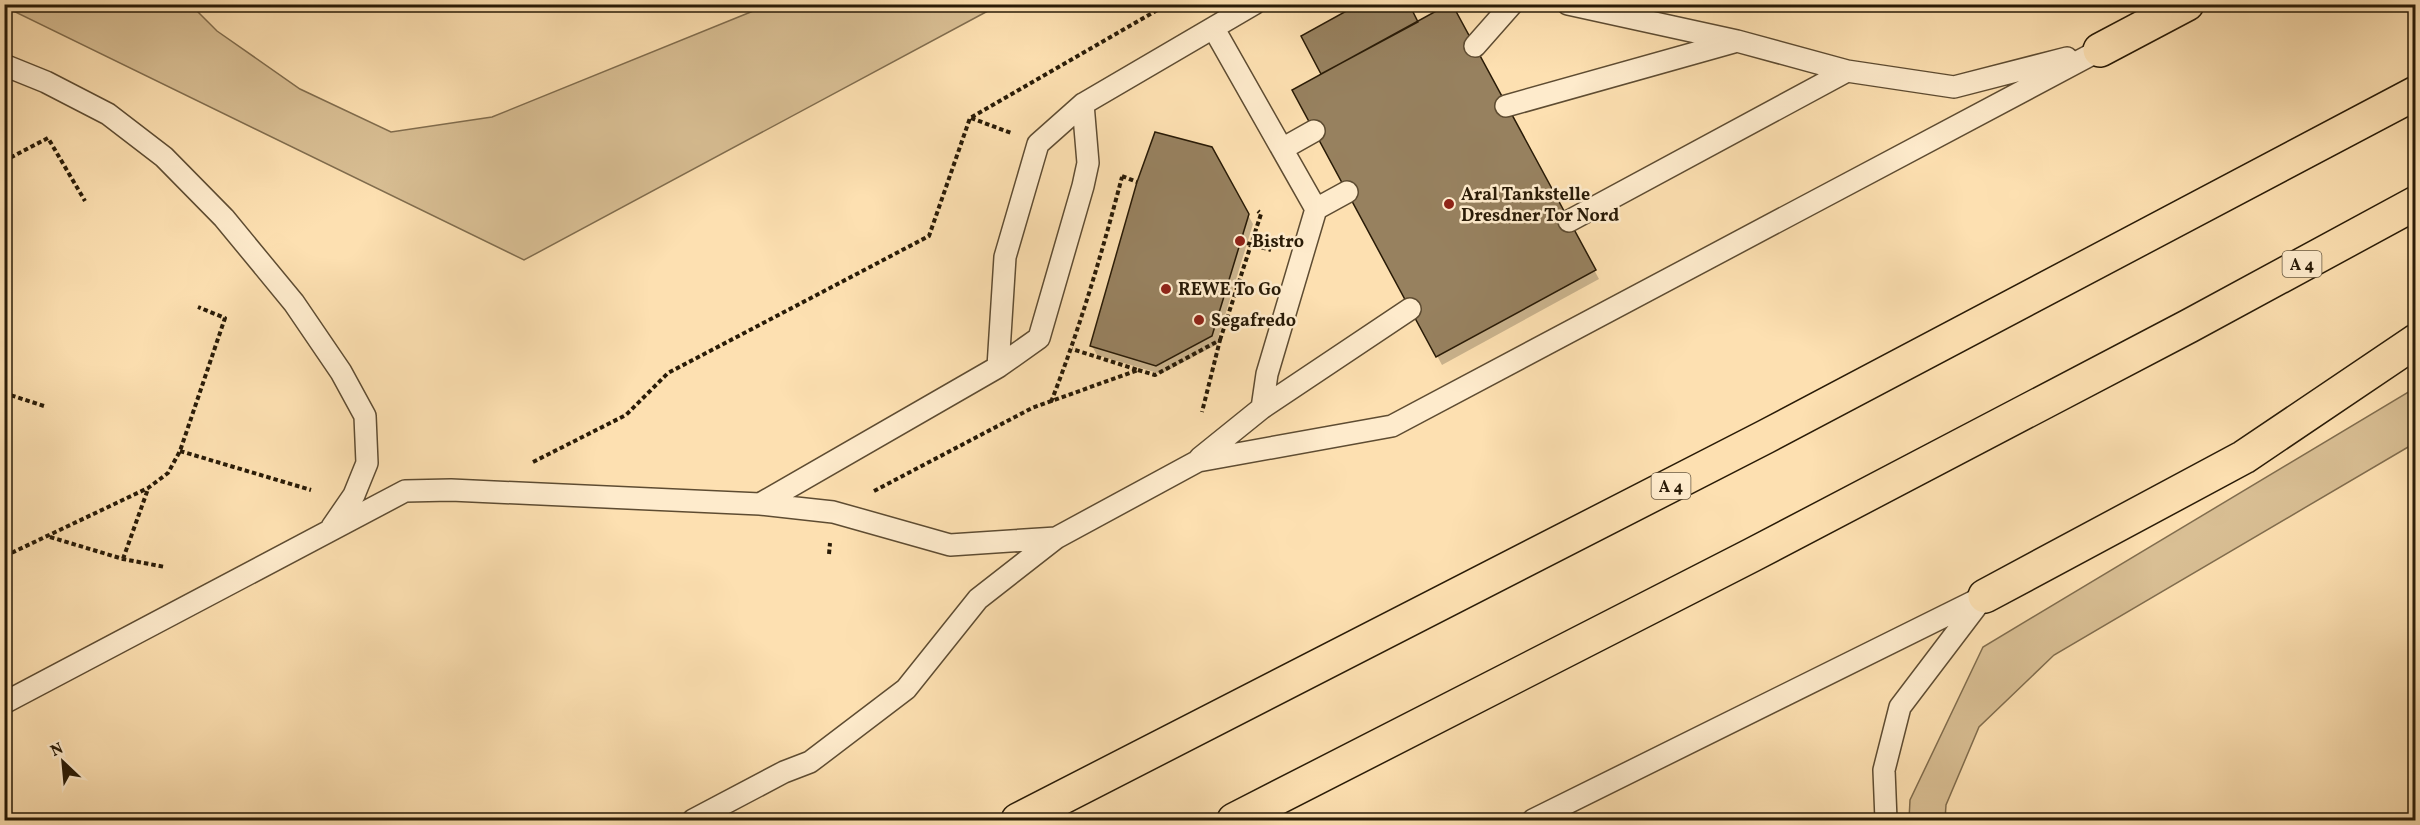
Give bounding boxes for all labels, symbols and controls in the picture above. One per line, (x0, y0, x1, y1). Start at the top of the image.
place label: Aral Tankstelle Dresdner Tor Nord (1461, 183, 1619, 229)
marker: Aral Tankstelle Dresdner Tor Nord (1442, 197, 1456, 211)
place label: Bistro (1252, 230, 1304, 255)
marker: Bistro (1233, 234, 1247, 248)
road number: A 4 (2282, 251, 2322, 277)
place label: REWE To Go (1178, 278, 1281, 303)
marker: REWE To Go (1159, 282, 1173, 296)
place label: Segafredo (1211, 309, 1296, 334)
marker: Segafredo (1192, 313, 1206, 327)
road number: A 4 (1652, 473, 1690, 499)
north arrow (33, 732, 93, 792)
text: N (47, 738, 68, 763)

